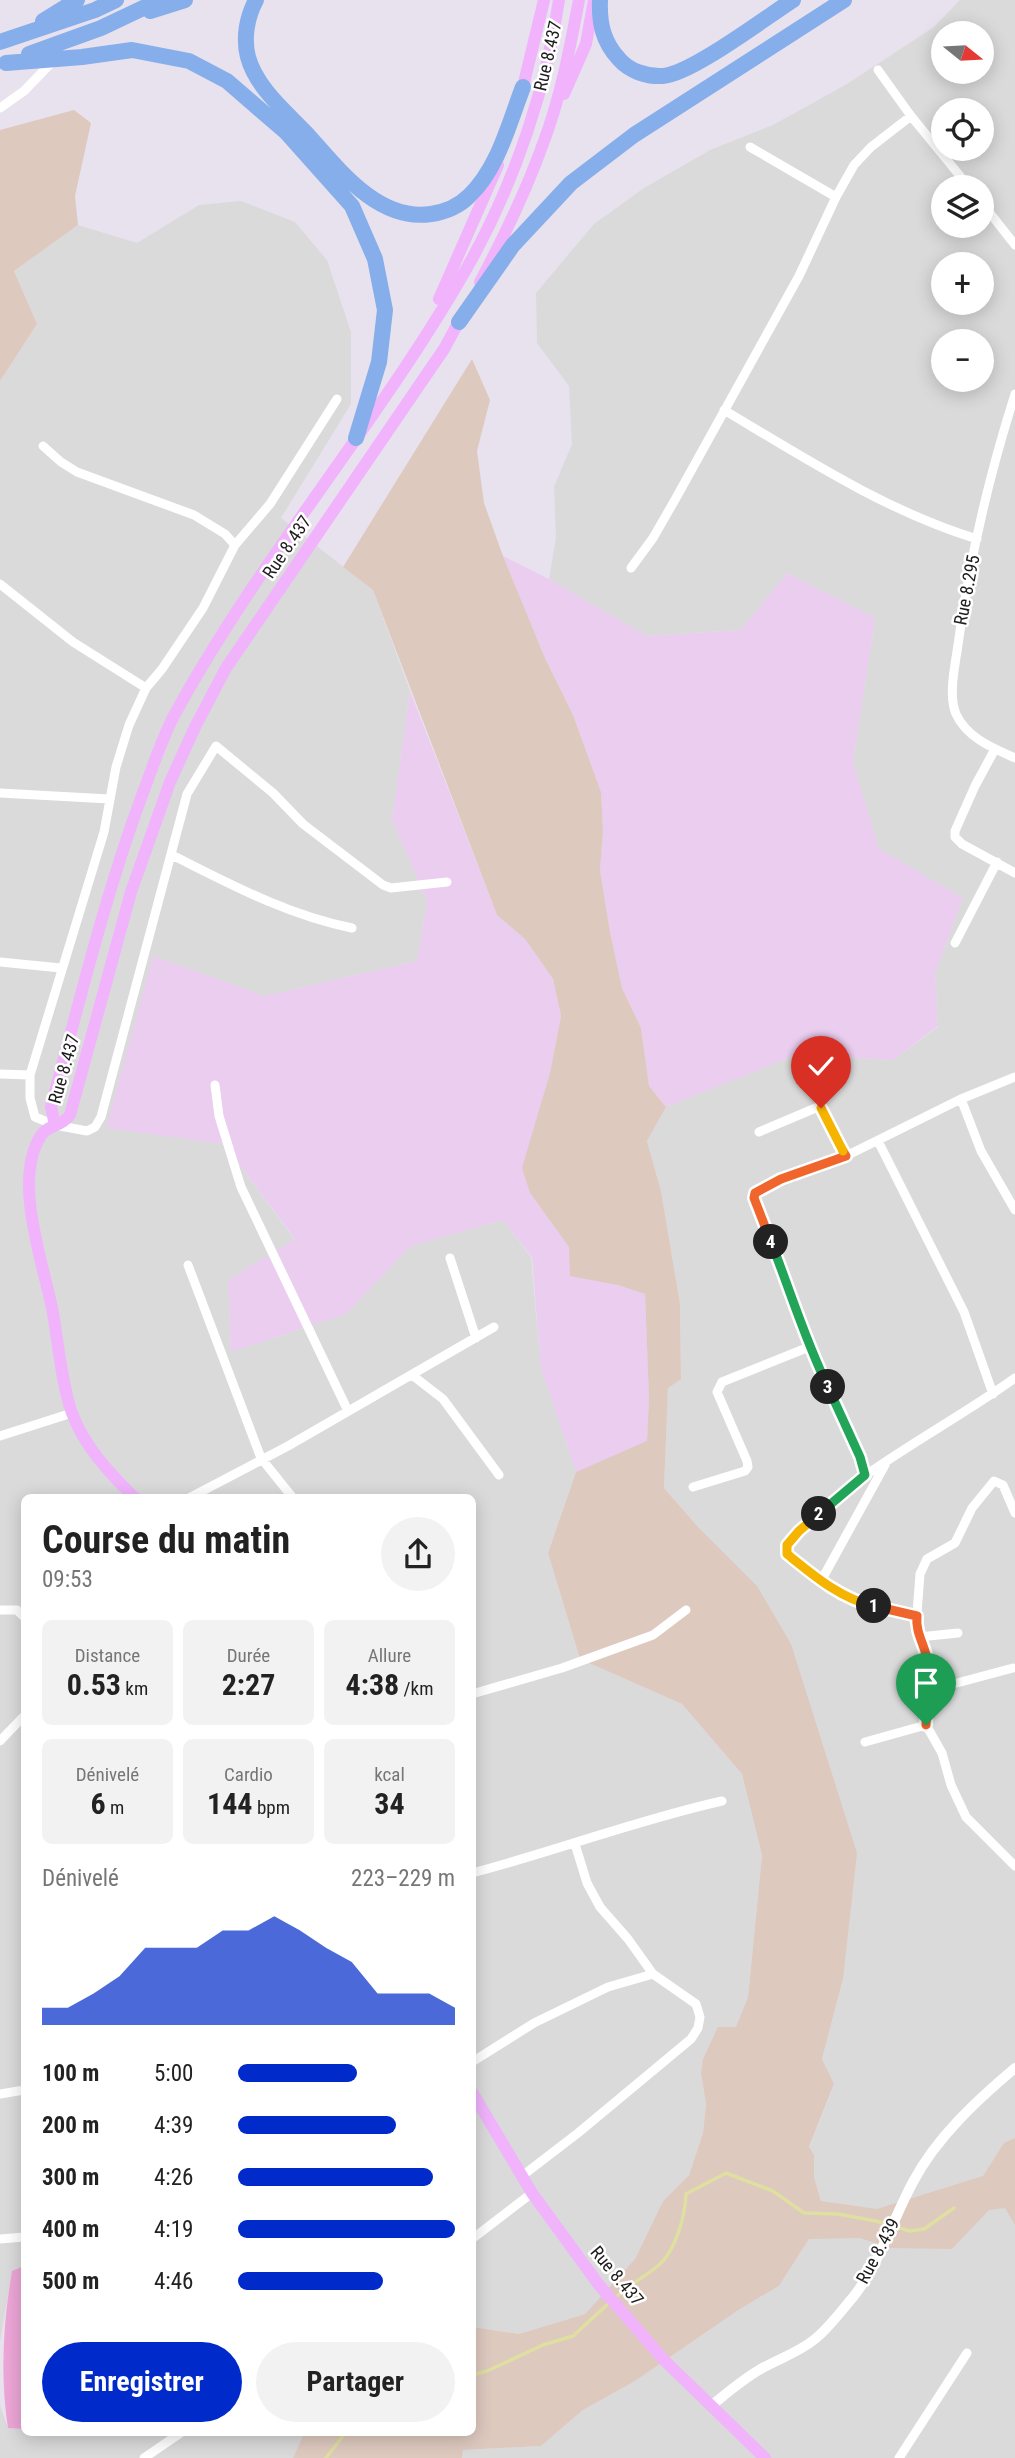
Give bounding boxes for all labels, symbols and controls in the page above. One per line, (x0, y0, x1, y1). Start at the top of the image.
street label: Rue 8.437 (529, 19, 566, 93)
north arrow (931, 21, 994, 84)
map controls (931, 21, 994, 392)
button: locate (931, 98, 994, 161)
button: layers (931, 175, 994, 238)
button: + (931, 252, 994, 315)
button: − (931, 329, 994, 392)
street label: Rue 8.437 (258, 511, 315, 582)
street label: Rue 8.295 (949, 553, 984, 627)
street label: Rue 8.437 (44, 1032, 83, 1106)
pin (791, 1036, 851, 1108)
icon: check (802, 1047, 840, 1085)
pin: 4 (754, 1224, 788, 1260)
text: 4 (766, 1230, 775, 1253)
pin: 3 (810, 1370, 846, 1404)
text: 3 (823, 1375, 832, 1398)
pin: 2 (802, 1496, 836, 1532)
text: 2 (814, 1502, 823, 1525)
button: share (381, 1517, 455, 1591)
text: Course du matin (42, 1518, 290, 1562)
text: 09:53 (42, 1566, 93, 1593)
pin: 1 (856, 1588, 892, 1624)
text: 1 (869, 1594, 878, 1617)
text: Distance (75, 1644, 140, 1667)
text: Durée (227, 1644, 270, 1667)
text: Allure (368, 1644, 411, 1667)
pin (896, 1653, 956, 1725)
icon: arrive (907, 1664, 945, 1702)
text: 0.53 (67, 1667, 121, 1702)
text: 2:27 (222, 1667, 275, 1702)
text: 4:38 (346, 1667, 399, 1702)
text: km (121, 1677, 148, 1700)
text: /km (399, 1677, 433, 1700)
text: Dénivelé (76, 1763, 139, 1786)
text: Cardio (224, 1763, 273, 1786)
text: kcal (374, 1763, 405, 1786)
text: 6 (91, 1786, 106, 1821)
text: 144 (207, 1786, 253, 1821)
text: 34 (374, 1786, 405, 1821)
text: m (106, 1796, 124, 1819)
text: bpm (253, 1796, 290, 1819)
text: Dénivelé (42, 1865, 119, 1892)
text: 223–229 m (351, 1865, 455, 1892)
text: 100 m (42, 2060, 99, 2087)
text: 5:00 (154, 2060, 193, 2087)
text: 200 m (42, 2112, 99, 2139)
text: 4:39 (154, 2112, 193, 2139)
text: 300 m (42, 2164, 99, 2191)
text: 4:26 (154, 2164, 193, 2191)
street label: Rue 8.439 (852, 2214, 904, 2287)
text: 400 m (42, 2216, 99, 2243)
text: 4:19 (154, 2216, 193, 2243)
street label: Rue 8.437 (586, 2242, 648, 2310)
text: 500 m (42, 2268, 99, 2295)
text: 4:46 (154, 2268, 193, 2295)
button: Enregistrer (42, 2342, 242, 2422)
button: Partager (256, 2342, 455, 2422)

